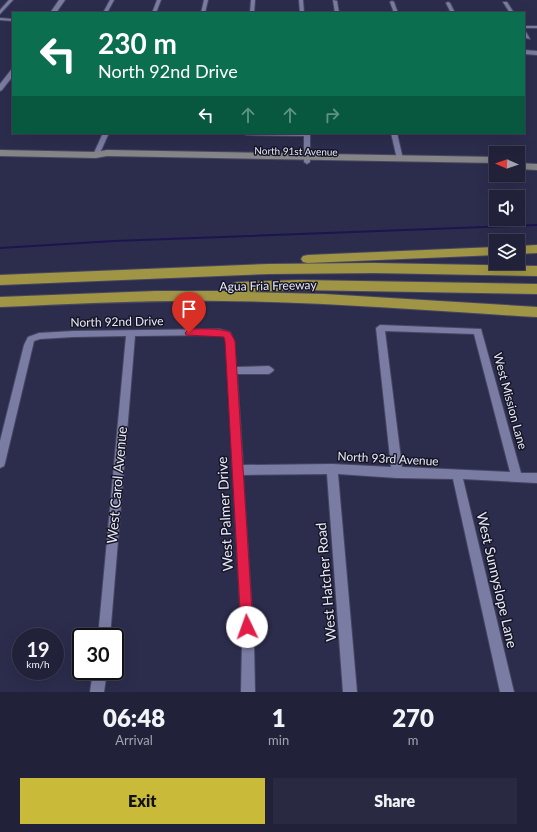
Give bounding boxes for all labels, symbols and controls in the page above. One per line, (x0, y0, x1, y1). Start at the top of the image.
text: 230 m (98, 26, 177, 60)
icon: left (32, 28, 84, 80)
text: North 92nd Drive (98, 60, 238, 82)
icon: left (195, 104, 217, 126)
icon: ahead (237, 104, 259, 126)
icon: ahead (279, 104, 301, 126)
icon: right (321, 104, 343, 126)
street label: North 91st Avenue (254, 144, 338, 158)
north arrow (489, 146, 525, 182)
map controls (489, 146, 525, 270)
button: sound (489, 190, 525, 226)
button: layers (489, 234, 525, 270)
street label: Agua Fria Freeway (219, 277, 317, 294)
pin (172, 292, 206, 333)
icon: arrive (178, 298, 200, 320)
street label: North 92nd Drive (70, 313, 164, 330)
street label: West Mission Lane (490, 351, 531, 451)
street label: West Carol Avenue (103, 426, 130, 544)
street label: North 93rd Avenue (337, 448, 439, 469)
street label: West Palmer Drive (213, 456, 236, 572)
street label: West Sunnyslope Lane (474, 510, 521, 650)
street label: West Hatcher Road (312, 522, 339, 642)
position arrow (226, 606, 268, 648)
speed limit sign: 30 (72, 628, 124, 680)
text: 19 (26, 637, 50, 661)
text: km/h (26, 658, 50, 670)
text: 06:48 (103, 703, 165, 732)
text: 1 (272, 703, 286, 732)
text: 270 (392, 703, 434, 732)
text: Arrival (115, 732, 153, 748)
text: min (268, 732, 289, 748)
text: m (408, 732, 418, 748)
button: Exit (20, 778, 265, 824)
button: Share (273, 778, 517, 824)

